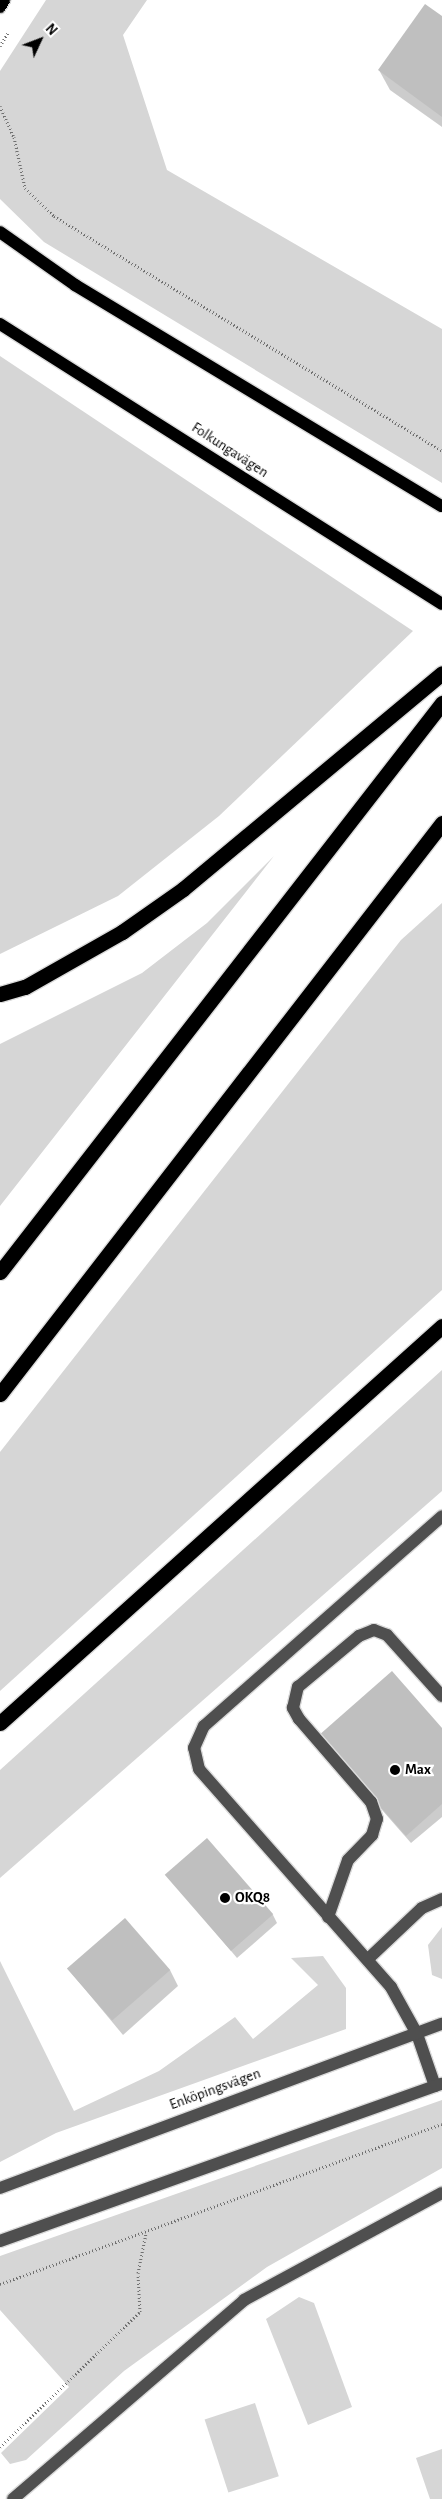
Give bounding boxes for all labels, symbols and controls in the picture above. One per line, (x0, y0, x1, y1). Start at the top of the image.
north arrow (15, 15, 65, 65)
text: N (43, 21, 59, 38)
street label: Folkungavägen (188, 418, 272, 482)
place label: Max (405, 1761, 431, 1779)
marker: Max (389, 1764, 401, 1776)
place label: OKQ8 (235, 1889, 270, 1907)
marker: OKQ8 (219, 1892, 231, 1904)
street label: Enköpingsvägen (167, 2064, 263, 2114)

